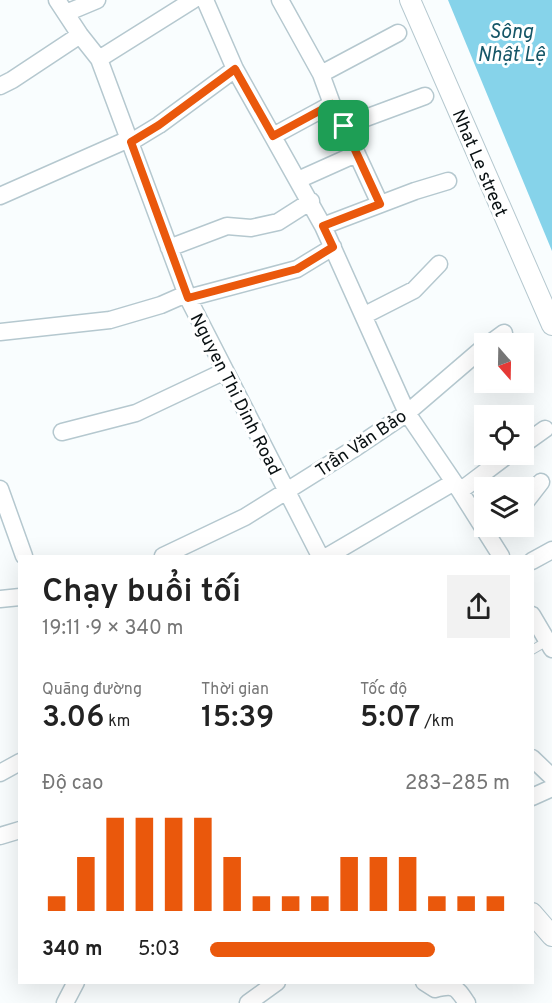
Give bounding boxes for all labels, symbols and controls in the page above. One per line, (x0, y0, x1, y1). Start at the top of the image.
water label: Sông Nhật Lệ (477, 20, 545, 69)
pin (318, 100, 369, 151)
street label: Nhat Le street (446, 106, 512, 221)
icon: arrive (327, 109, 360, 142)
street label: Nguyen Thi Dinh Road (184, 310, 285, 479)
north arrow (474, 333, 534, 393)
map controls (474, 333, 534, 537)
street label: Trần Văn Bảo (311, 405, 412, 483)
button: locate (474, 405, 534, 465)
button: layers (474, 477, 534, 537)
text: Chạy buổi tối (42, 572, 241, 614)
button: share (447, 575, 510, 638)
text: 19:11 · 9 × 340 m (42, 616, 183, 642)
text: Quãng đường (42, 680, 142, 700)
text: Thời gian (201, 680, 269, 700)
text: Tốc độ (360, 680, 407, 700)
text: 3.06 (42, 700, 104, 737)
text: 15:39 (201, 700, 274, 737)
text: 5:07 (360, 700, 420, 737)
text: km (104, 712, 130, 732)
text: /km (420, 712, 454, 732)
text: Độ cao (42, 771, 103, 797)
text: 283–285 m (405, 771, 510, 797)
text: 340 m (42, 937, 103, 963)
text: 5:03 (138, 937, 180, 963)

